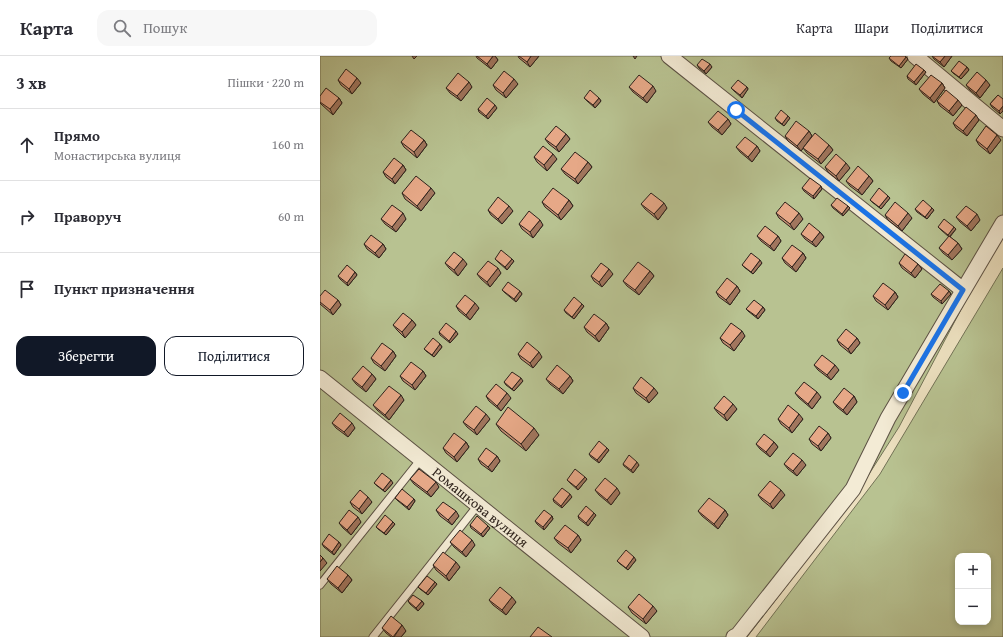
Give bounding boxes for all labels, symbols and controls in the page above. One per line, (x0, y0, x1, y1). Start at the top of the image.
search box (97, 10, 377, 46)
text: Карта (20, 14, 73, 42)
icon: search (111, 17, 133, 39)
text: Пошук (143, 17, 187, 38)
text: Карта (796, 18, 833, 38)
text: Шари (855, 18, 889, 38)
text: Поділитися (911, 18, 983, 38)
text: 3 хв (16, 70, 46, 95)
text: Пішки · 220 m (227, 73, 304, 92)
route start (727, 101, 745, 119)
text: Прямо (54, 125, 100, 146)
icon: ahead (16, 134, 38, 156)
text: 160 m (272, 135, 304, 154)
text: Монастирська вулиця (54, 146, 181, 165)
icon: right (16, 206, 38, 228)
text: Праворуч (54, 206, 121, 227)
text: 60 m (278, 207, 304, 226)
icon: arrive (16, 278, 38, 300)
text: Пункт призначення (54, 278, 195, 299)
button: Зберегти (16, 336, 156, 376)
button: Поділитися (164, 336, 304, 376)
route end (894, 384, 912, 402)
street label: Ромашкова вулиця (428, 462, 533, 552)
map controls (955, 553, 991, 625)
button: + (955, 553, 991, 589)
button: − (955, 589, 991, 625)

